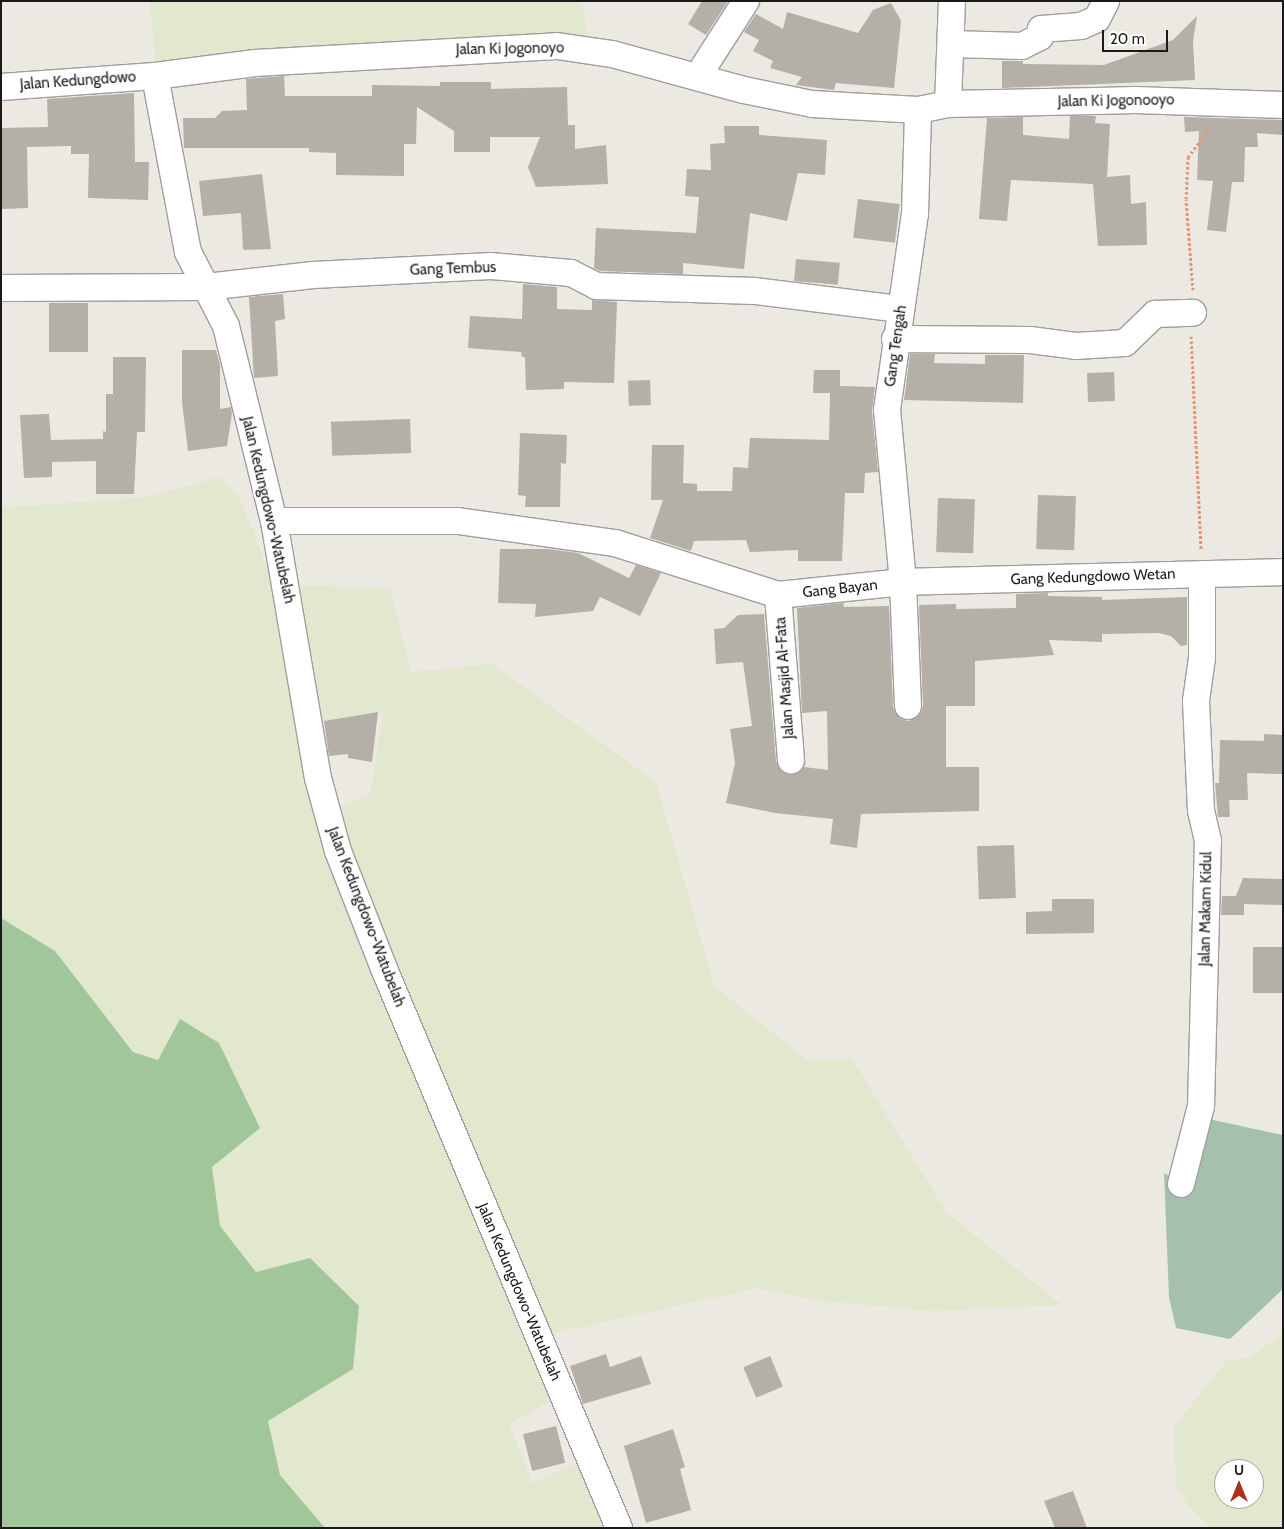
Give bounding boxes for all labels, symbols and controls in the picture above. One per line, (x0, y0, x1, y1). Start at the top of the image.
scale bar (1104, 20, 1170, 52)
text: 20 m (1110, 30, 1145, 48)
street label: Jalan Ki Jogonoyo (456, 39, 564, 59)
street label: Jalan Kedungdowo (19, 68, 137, 94)
street label: Jalan Ki Jogonooyo (1057, 91, 1175, 111)
street label: Gang Tembus (409, 258, 497, 280)
street label: Gang Tengah (881, 304, 911, 388)
street label: Jalan Kedungdowo-Watubelah (238, 415, 298, 605)
street label: Gang Kedungdowo Wetan (1010, 565, 1176, 589)
street label: Gang Bayan (802, 576, 878, 602)
street label: Jalan Masjid Al-Fata (772, 616, 798, 740)
street label: Jalan Kedungdowo-Watubelah (323, 824, 409, 1010)
street label: Jalan Makam Kidul (1196, 851, 1216, 967)
street label: Jalan Kedungdowo-Watubelah (473, 1200, 565, 1384)
north arrow (1214, 1459, 1264, 1509)
text: U (1234, 1461, 1244, 1479)

